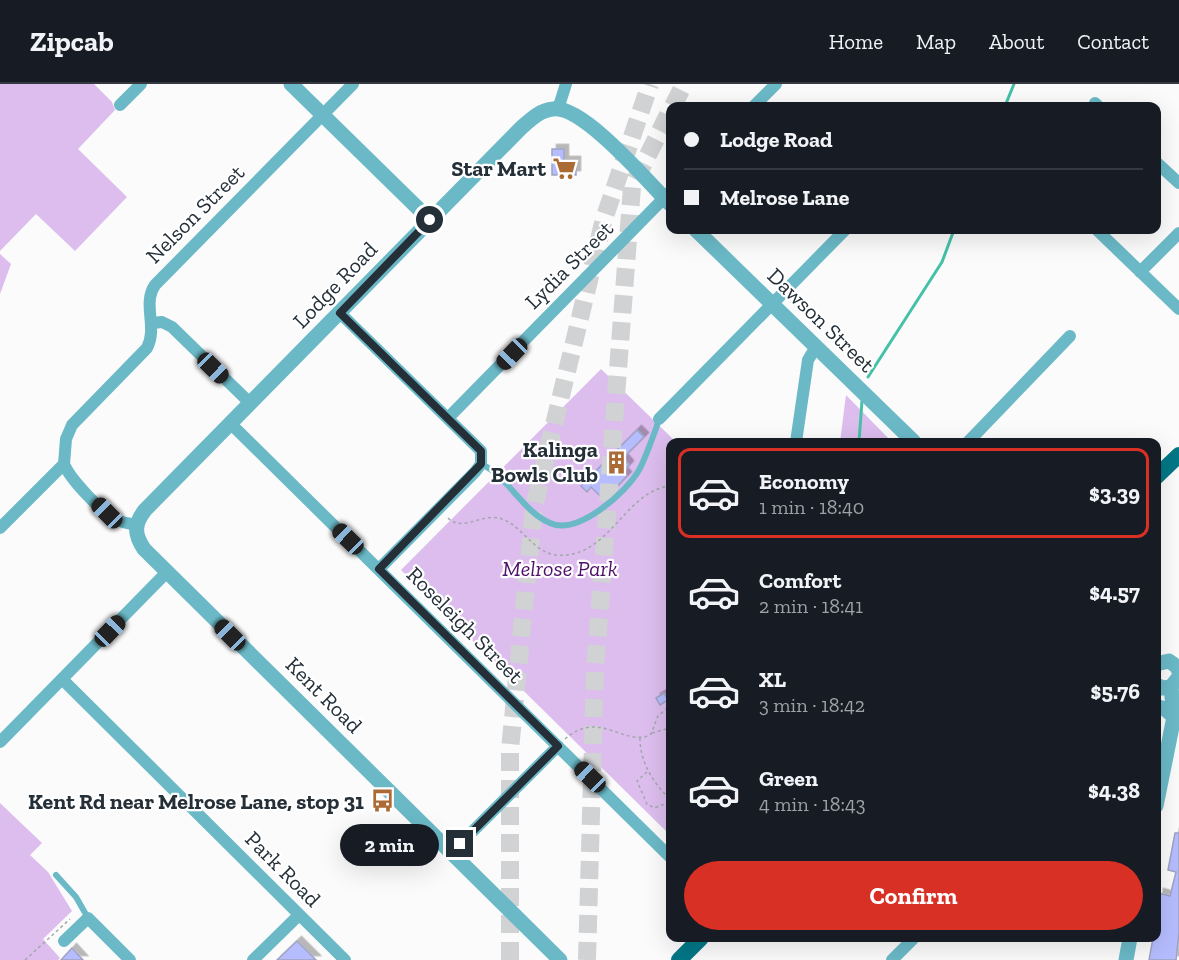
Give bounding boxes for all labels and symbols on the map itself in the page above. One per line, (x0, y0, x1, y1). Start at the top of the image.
place label: Star Mart (451, 155, 546, 182)
supermarket icon: Star Mart (551, 155, 577, 181)
street label: Nelson Street (140, 158, 251, 269)
route start (416, 206, 443, 233)
street label: Lydia Street (519, 215, 619, 315)
street label: Lodge Road (287, 236, 383, 334)
street label: Dawson Street (762, 262, 881, 378)
car (493, 335, 531, 373)
car (194, 349, 232, 387)
place label: Kalinga Bowls Club (491, 436, 598, 488)
building icon: Kalinga Bowls Club (603, 449, 629, 475)
car (88, 494, 126, 532)
car (329, 520, 367, 558)
park label: Melrose Park (502, 555, 618, 582)
street label: Roseleigh Street (401, 561, 530, 690)
car (91, 612, 129, 650)
car (211, 616, 249, 654)
street label: Kent Road (280, 651, 368, 739)
car (571, 758, 609, 796)
place label: Kent Rd near Melrose Lane, stop 31 (28, 788, 364, 815)
bus stop icon: Kent Rd near Melrose Lane, stop 31 (369, 788, 395, 814)
callout: 2 min (340, 823, 439, 865)
street label: Park Road (240, 826, 326, 912)
route end (446, 830, 473, 857)

